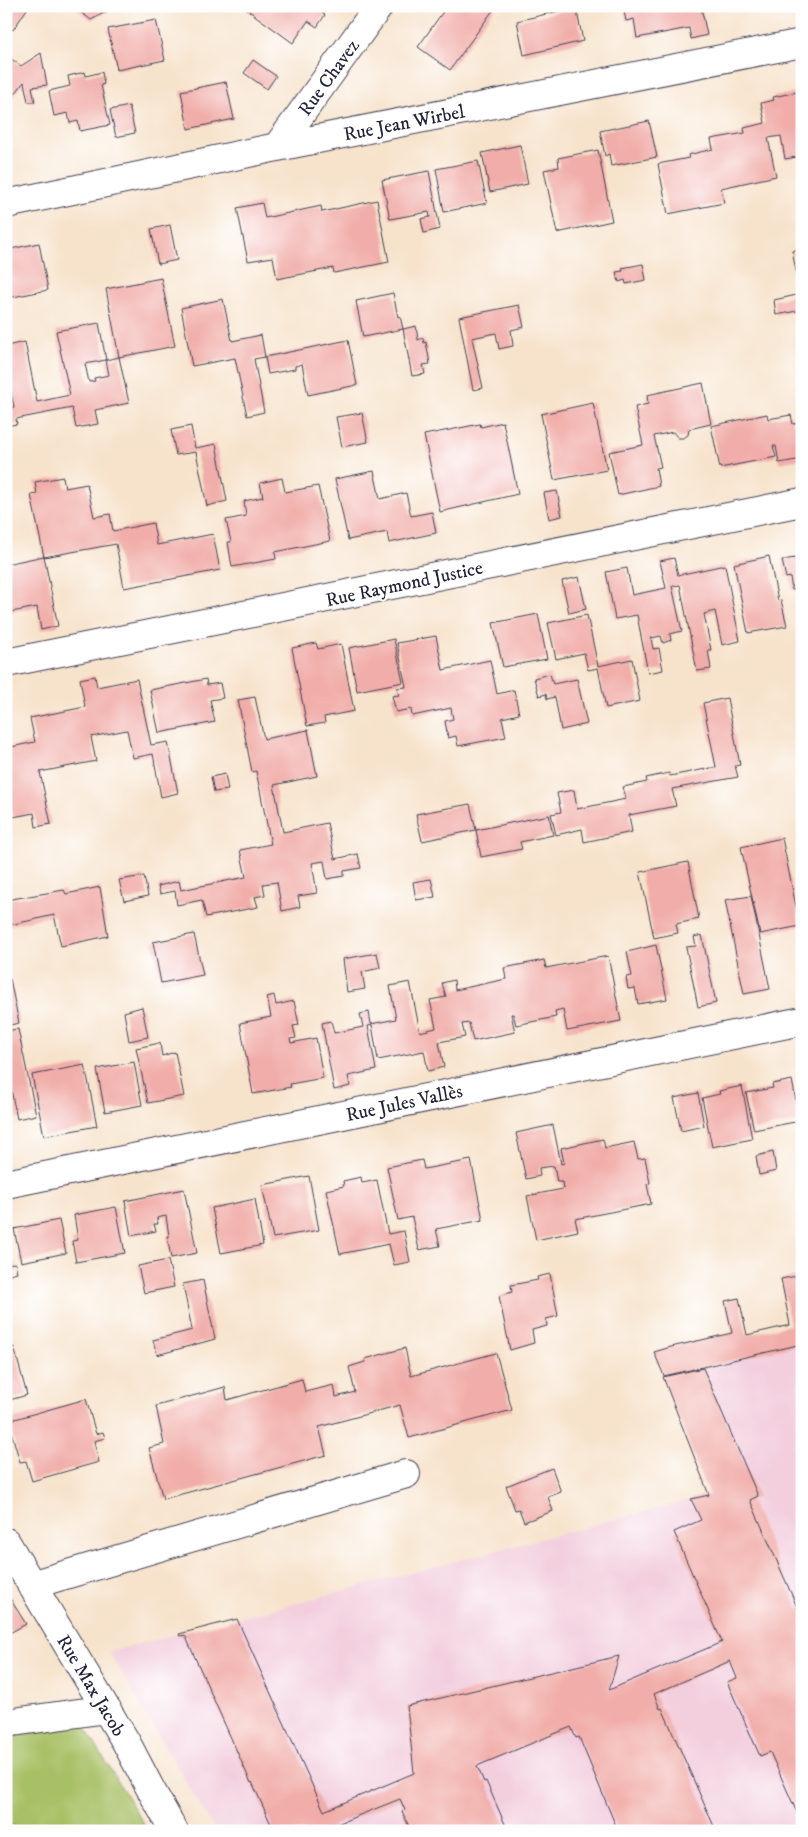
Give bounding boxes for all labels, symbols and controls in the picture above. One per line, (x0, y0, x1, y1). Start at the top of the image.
street label: Rue Chavez (294, 35, 365, 121)
street label: Rue Jean Wirbel (342, 100, 467, 146)
street label: Rue Raymond Justice (324, 557, 485, 612)
street label: Rue Jules Vallès (344, 1080, 465, 1127)
street label: Rue Max Jacob (51, 1631, 130, 1741)

